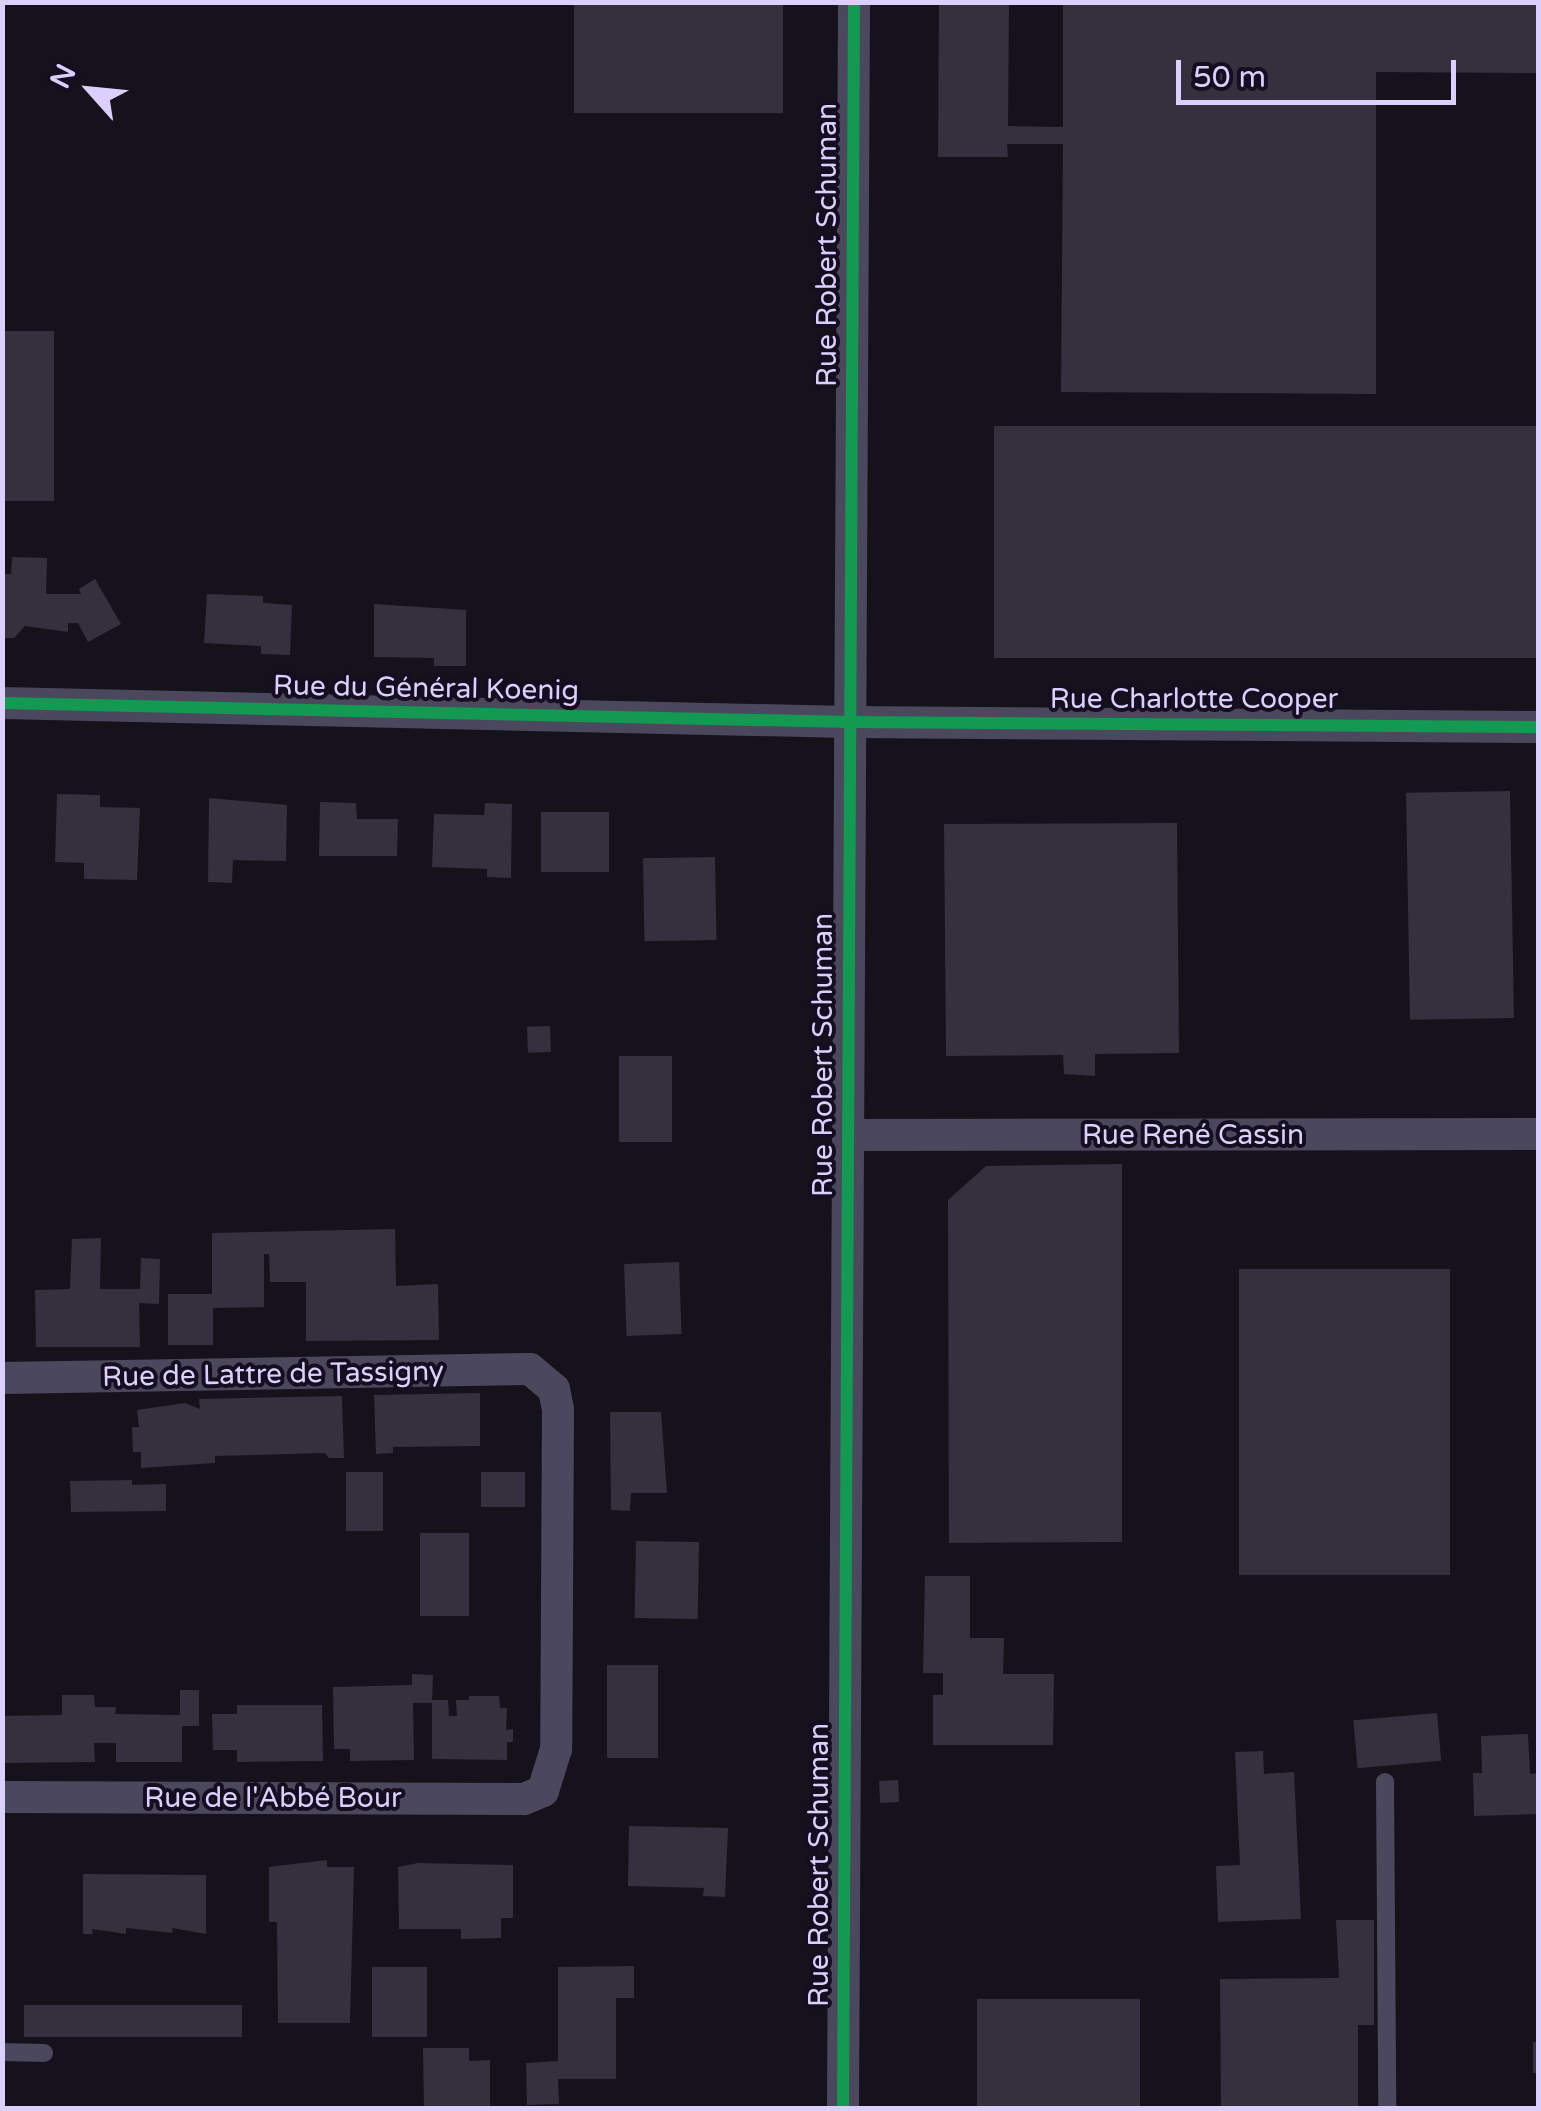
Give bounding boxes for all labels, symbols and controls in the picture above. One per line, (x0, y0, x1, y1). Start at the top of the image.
north arrow (40, 40, 140, 140)
scale bar (1181, 40, 1461, 102)
text: N (43, 59, 84, 94)
text: 50 m (1193, 59, 1266, 96)
street label: Rue Robert Schuman (810, 103, 844, 387)
street label: Rue du Général Koenig (273, 669, 579, 707)
street label: Rue Charlotte Cooper (1050, 682, 1338, 716)
street label: Rue Robert Schuman (806, 913, 840, 1197)
street label: Rue René Cassin (1082, 1118, 1304, 1152)
street label: Rue de Lattre de Tassigny (102, 1354, 444, 1394)
street label: Rue Robert Schuman (802, 1723, 836, 2007)
street label: Rue de l'Abbé Bour (144, 1781, 402, 1815)

